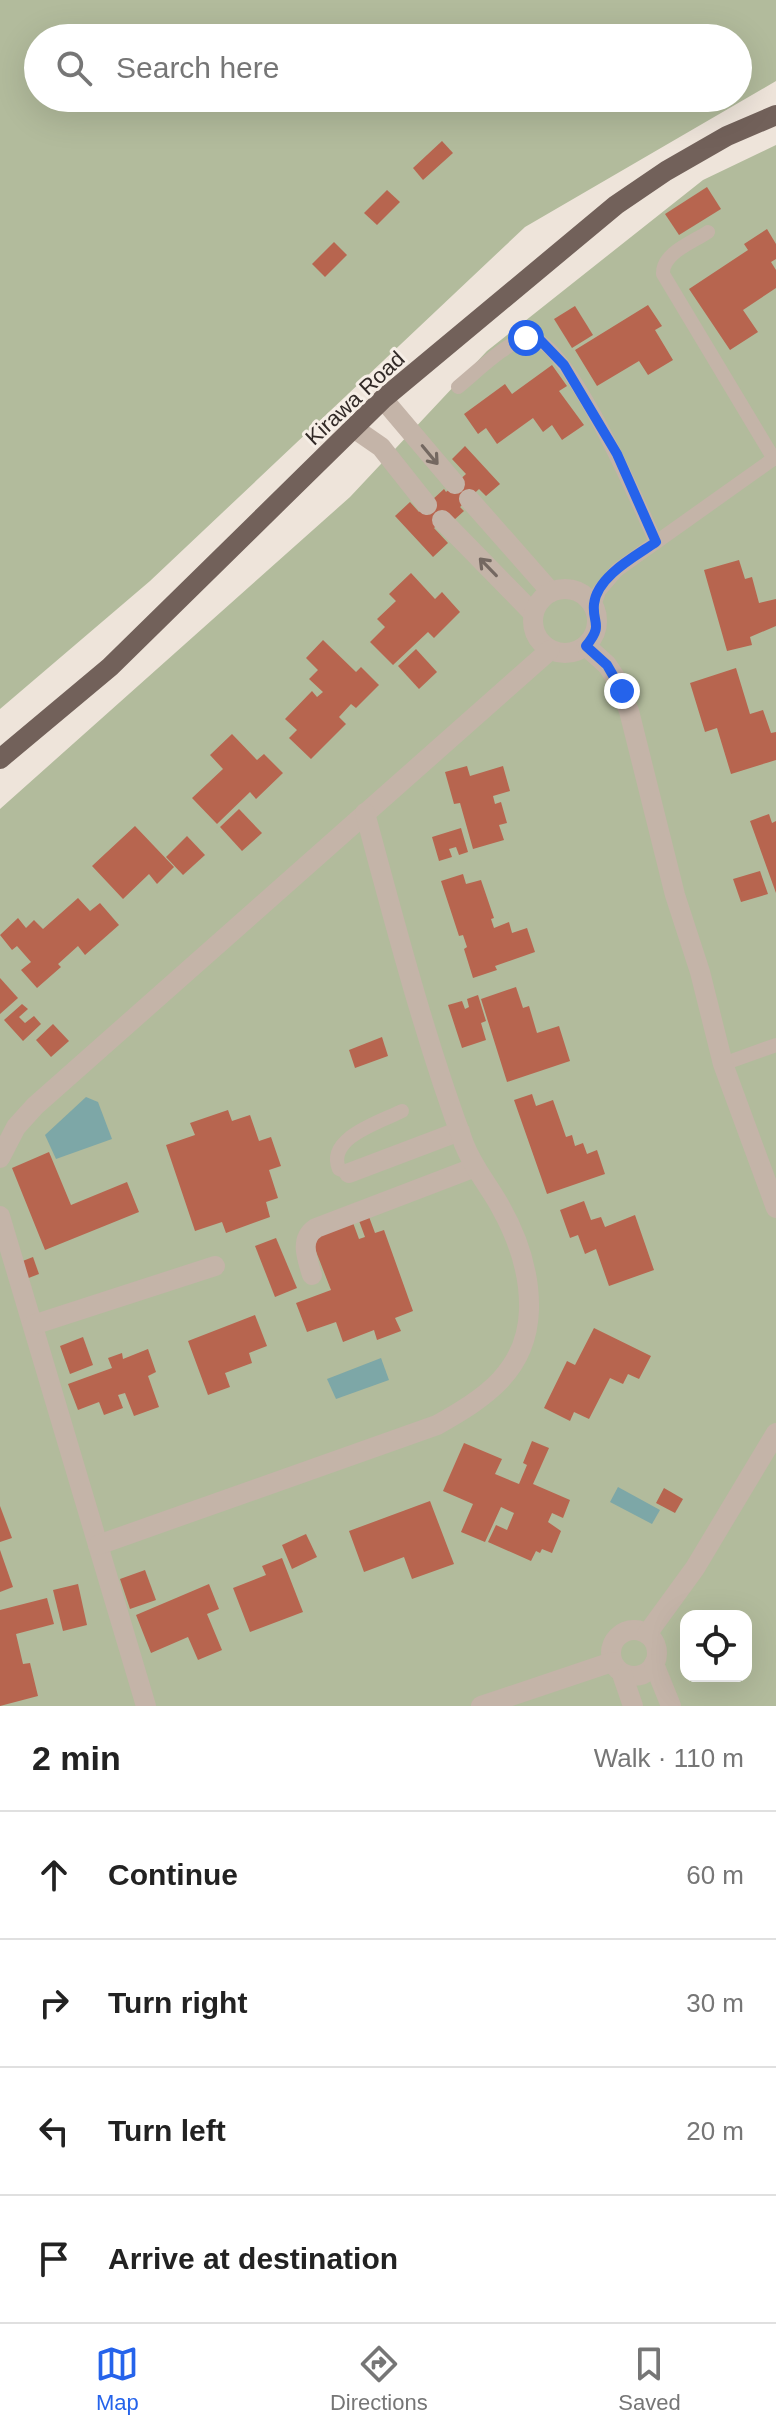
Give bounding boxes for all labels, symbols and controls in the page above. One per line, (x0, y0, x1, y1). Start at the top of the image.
search box (24, 24, 752, 112)
icon: search (52, 46, 96, 90)
text: Search here (116, 51, 279, 84)
route start (508, 320, 544, 356)
street label: Kirawa Road (300, 346, 410, 450)
one-way arrow (421, 445, 439, 465)
one-way arrow (479, 558, 498, 577)
route end (604, 673, 640, 709)
map controls (680, 1610, 752, 1682)
button: locate (680, 1610, 752, 1682)
text: 2 min (32, 1739, 121, 1777)
text: Walk · 110 m (594, 1743, 744, 1773)
icon: ahead (32, 1853, 76, 1897)
text: Continue (108, 1858, 238, 1891)
text: 60 m (686, 1860, 744, 1890)
icon: right (32, 1981, 76, 2025)
text: Turn right (108, 1986, 247, 2019)
text: 30 m (686, 1988, 744, 2018)
icon: left (32, 2109, 76, 2153)
text: Turn left (108, 2114, 226, 2147)
text: 20 m (686, 2116, 744, 2146)
icon: arrive (32, 2237, 76, 2281)
text: Arrive at destination (108, 2242, 398, 2275)
tab: Map (95, 2342, 139, 2416)
tab: Directions (330, 2342, 428, 2416)
tab: Saved (618, 2342, 681, 2416)

